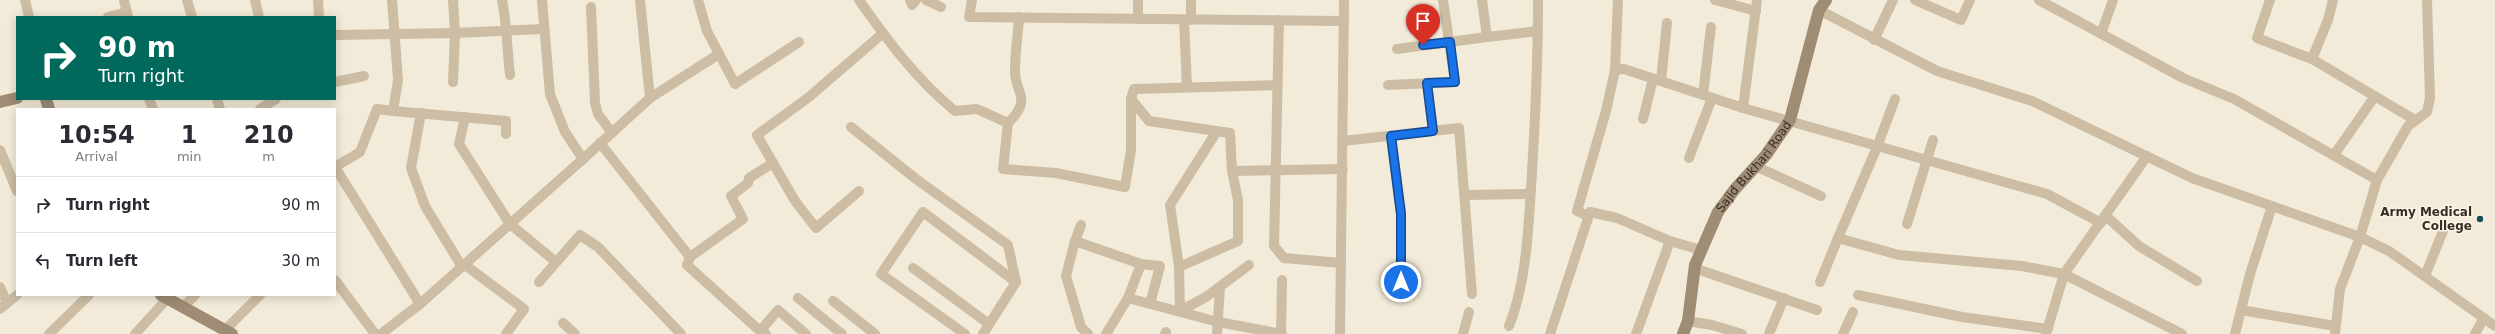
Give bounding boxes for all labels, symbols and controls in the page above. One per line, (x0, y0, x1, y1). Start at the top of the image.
pin (1406, 4, 1440, 45)
icon: arrive (1412, 10, 1434, 32)
text: 90 m (98, 31, 176, 64)
icon: right (32, 32, 84, 84)
text: Turn right (98, 65, 184, 86)
street label: Sajid Bukhari Road (1713, 118, 1794, 215)
text: 10:54 (58, 121, 135, 149)
text: 1 (181, 121, 197, 149)
text: 210 (244, 121, 294, 149)
text: Arrival (75, 149, 118, 164)
text: min (177, 149, 201, 164)
text: m (262, 149, 275, 164)
icon: right (32, 194, 54, 216)
text: Turn right (66, 196, 150, 214)
text: 90 m (282, 196, 320, 214)
place label: Army Medical College (2380, 205, 2472, 233)
marker: Army Medical College (2475, 214, 2485, 224)
icon: left (32, 250, 54, 272)
text: Turn left (66, 252, 138, 270)
text: 30 m (282, 252, 320, 270)
position arrow (1380, 261, 1422, 303)

